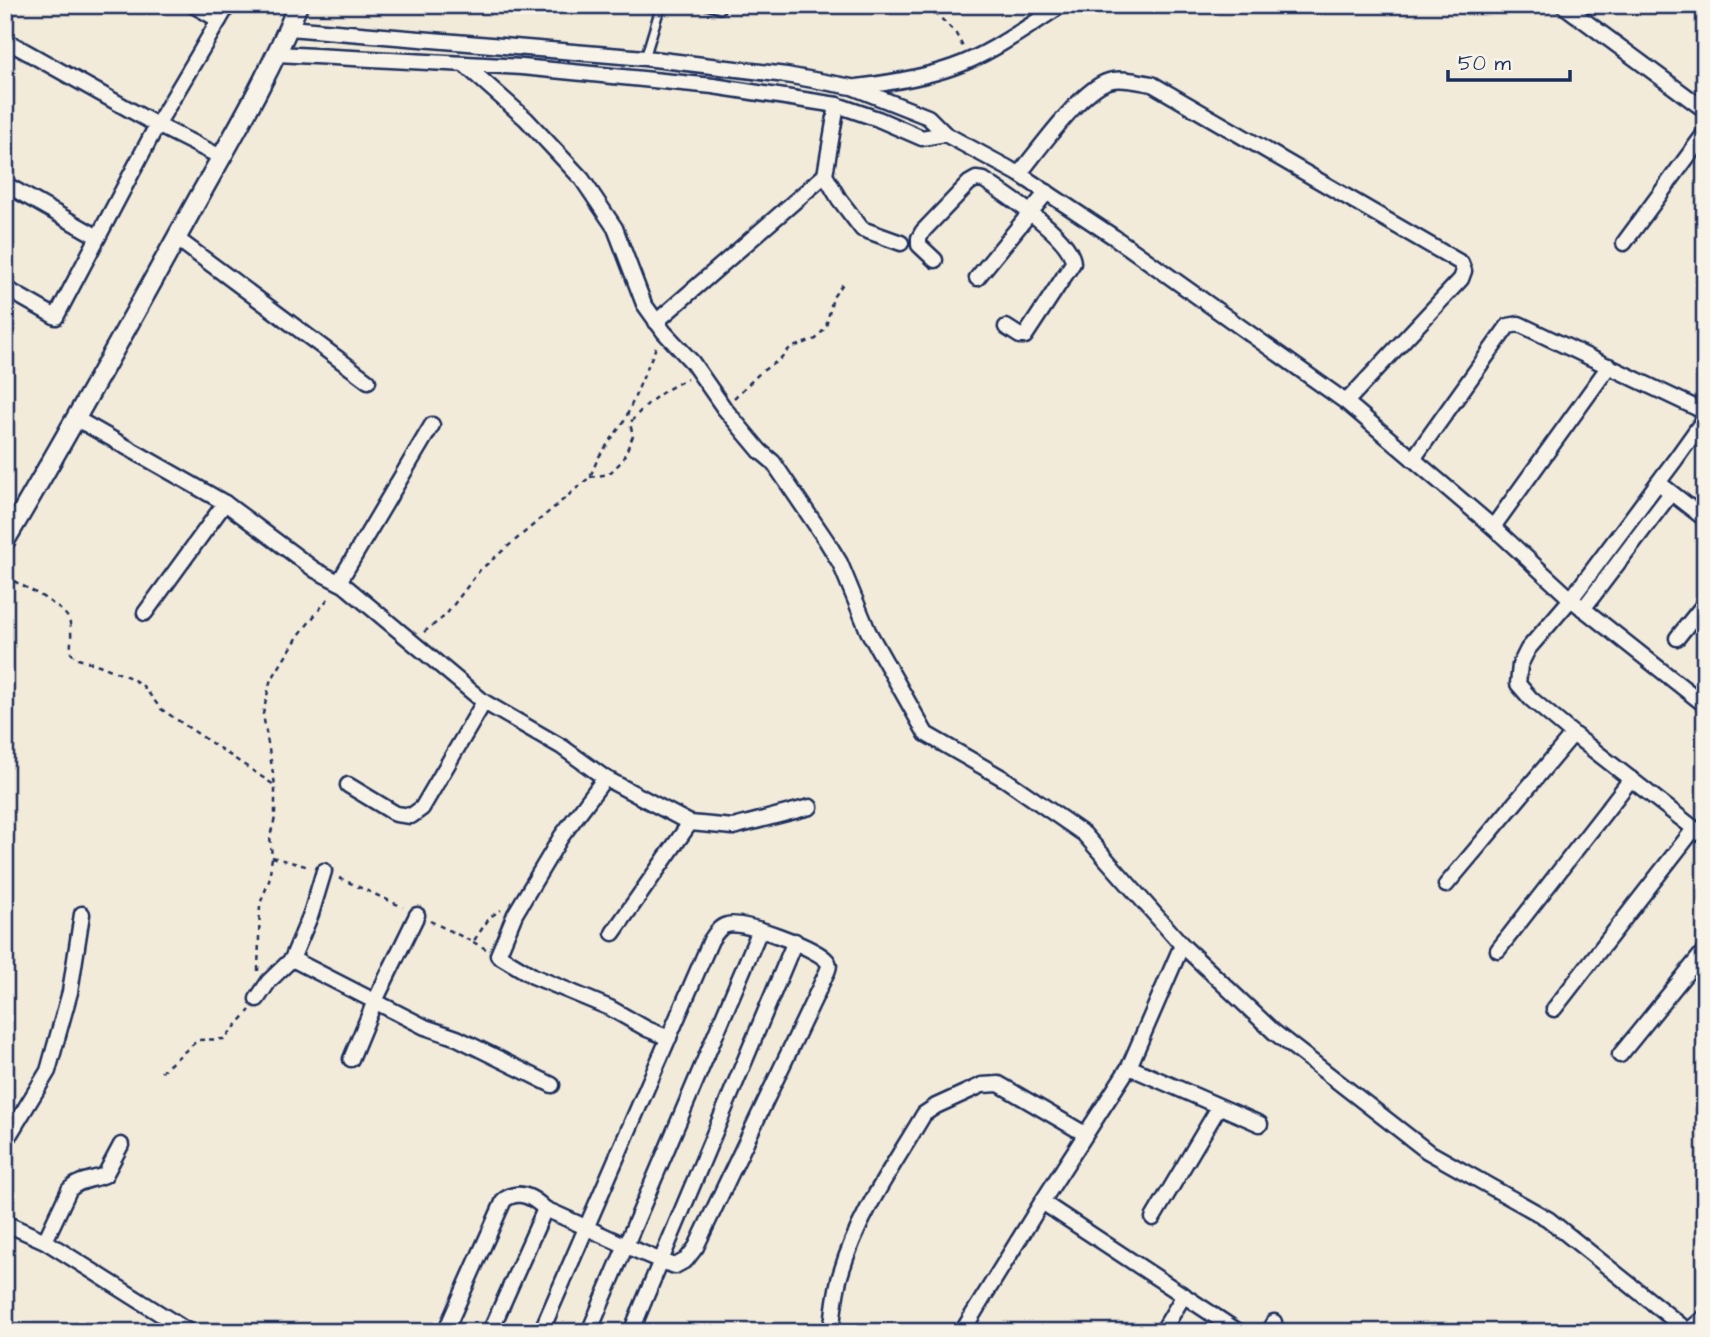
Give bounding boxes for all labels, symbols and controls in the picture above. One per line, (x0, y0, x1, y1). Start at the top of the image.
scale bar (1448, 38, 1570, 82)
text: 50 m (1458, 49, 1512, 78)

